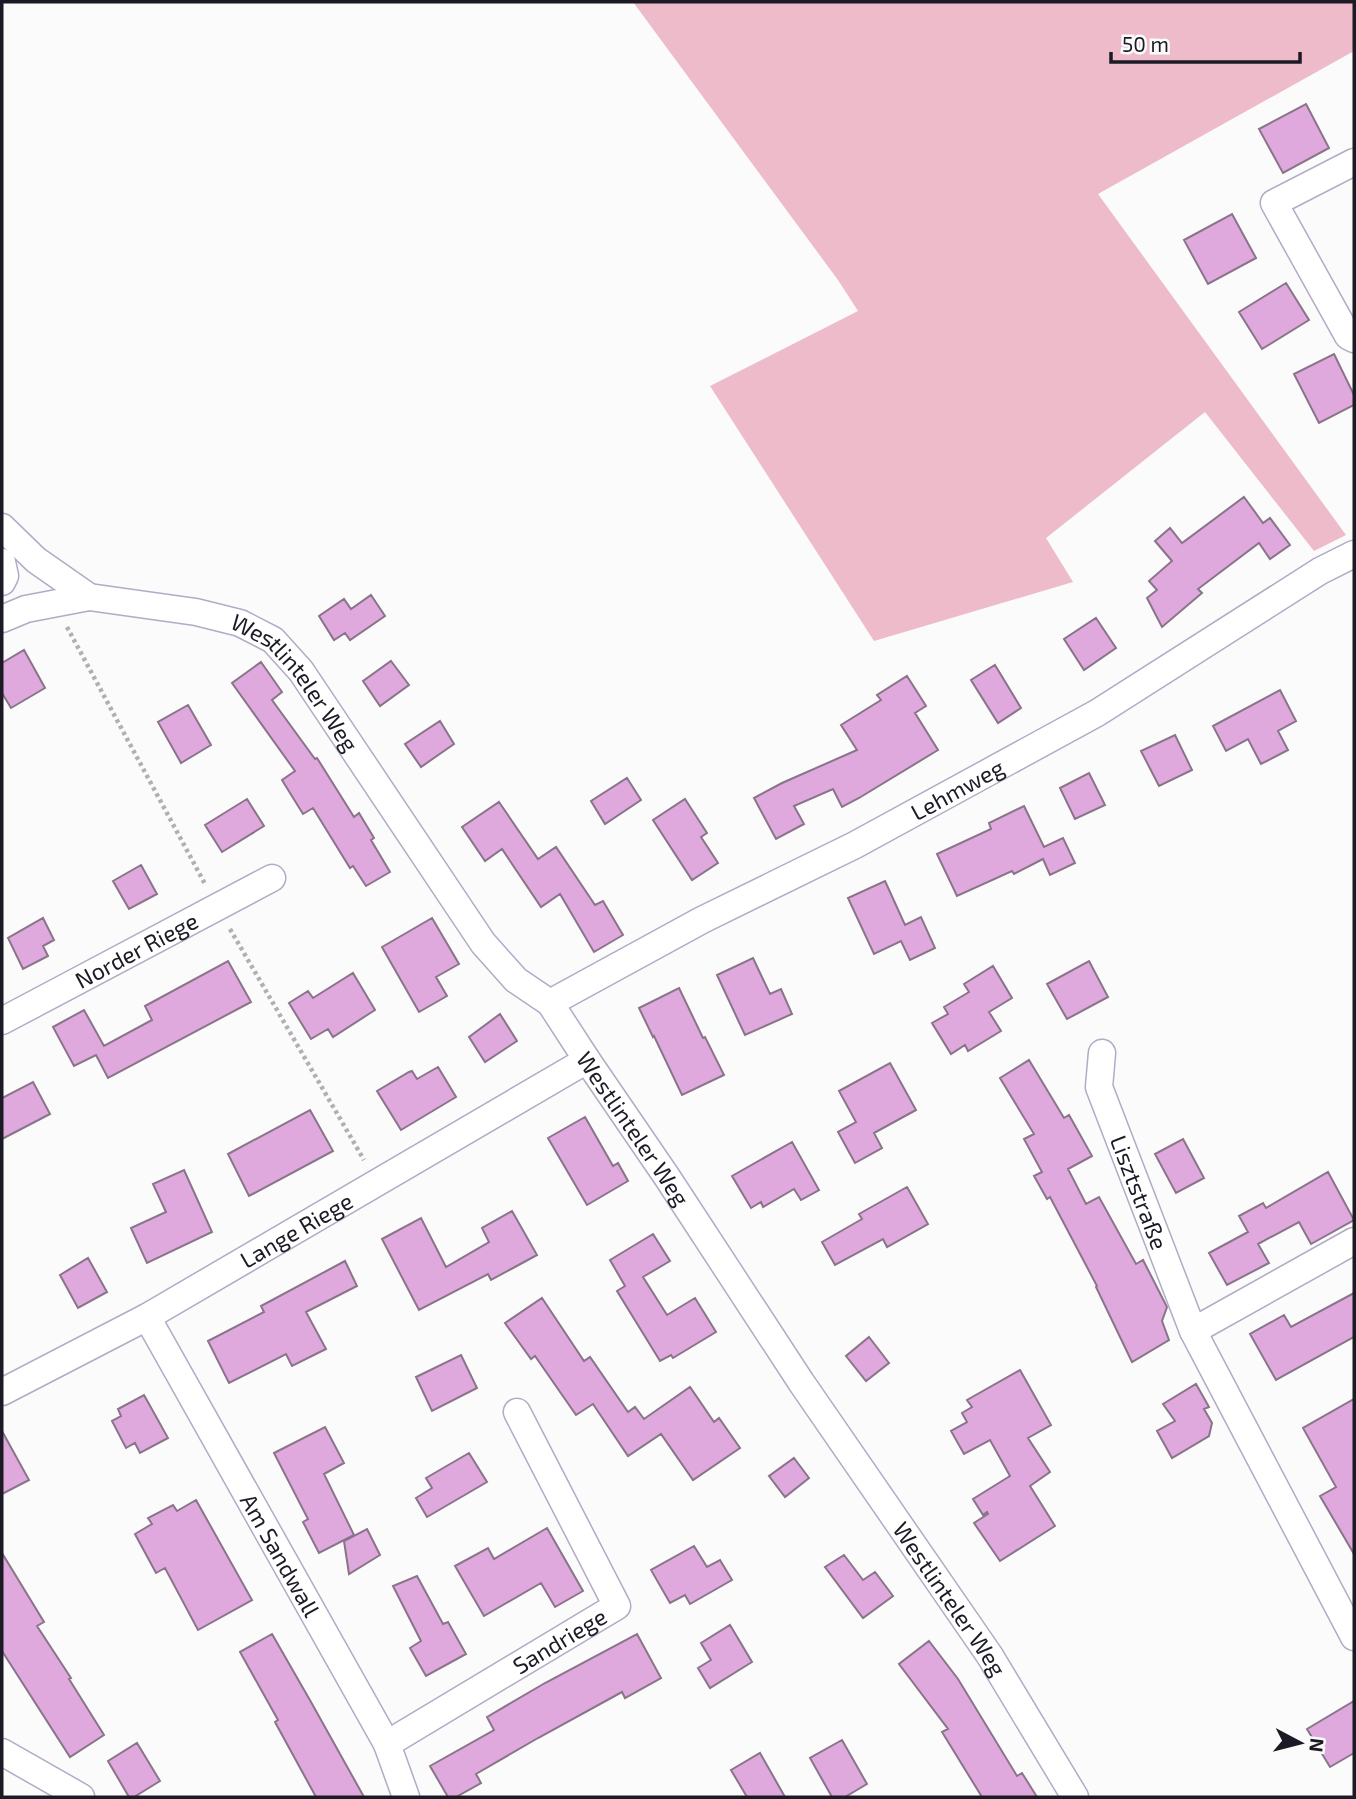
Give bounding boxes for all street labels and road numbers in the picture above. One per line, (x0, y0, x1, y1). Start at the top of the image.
street label: Westlinteler Weg (227, 607, 365, 757)
street label: Lehmweg (906, 753, 1009, 826)
street label: Norder Riege (70, 906, 203, 994)
street label: Westlinteler Weg (571, 1046, 696, 1211)
street label: Lisztstraße (1105, 1131, 1174, 1253)
street label: Lange Riege (235, 1186, 357, 1274)
street label: Am Sandwall (235, 1488, 327, 1622)
street label: Westlinteler Weg (888, 1516, 1013, 1681)
street label: Sandriege (507, 1602, 611, 1679)

